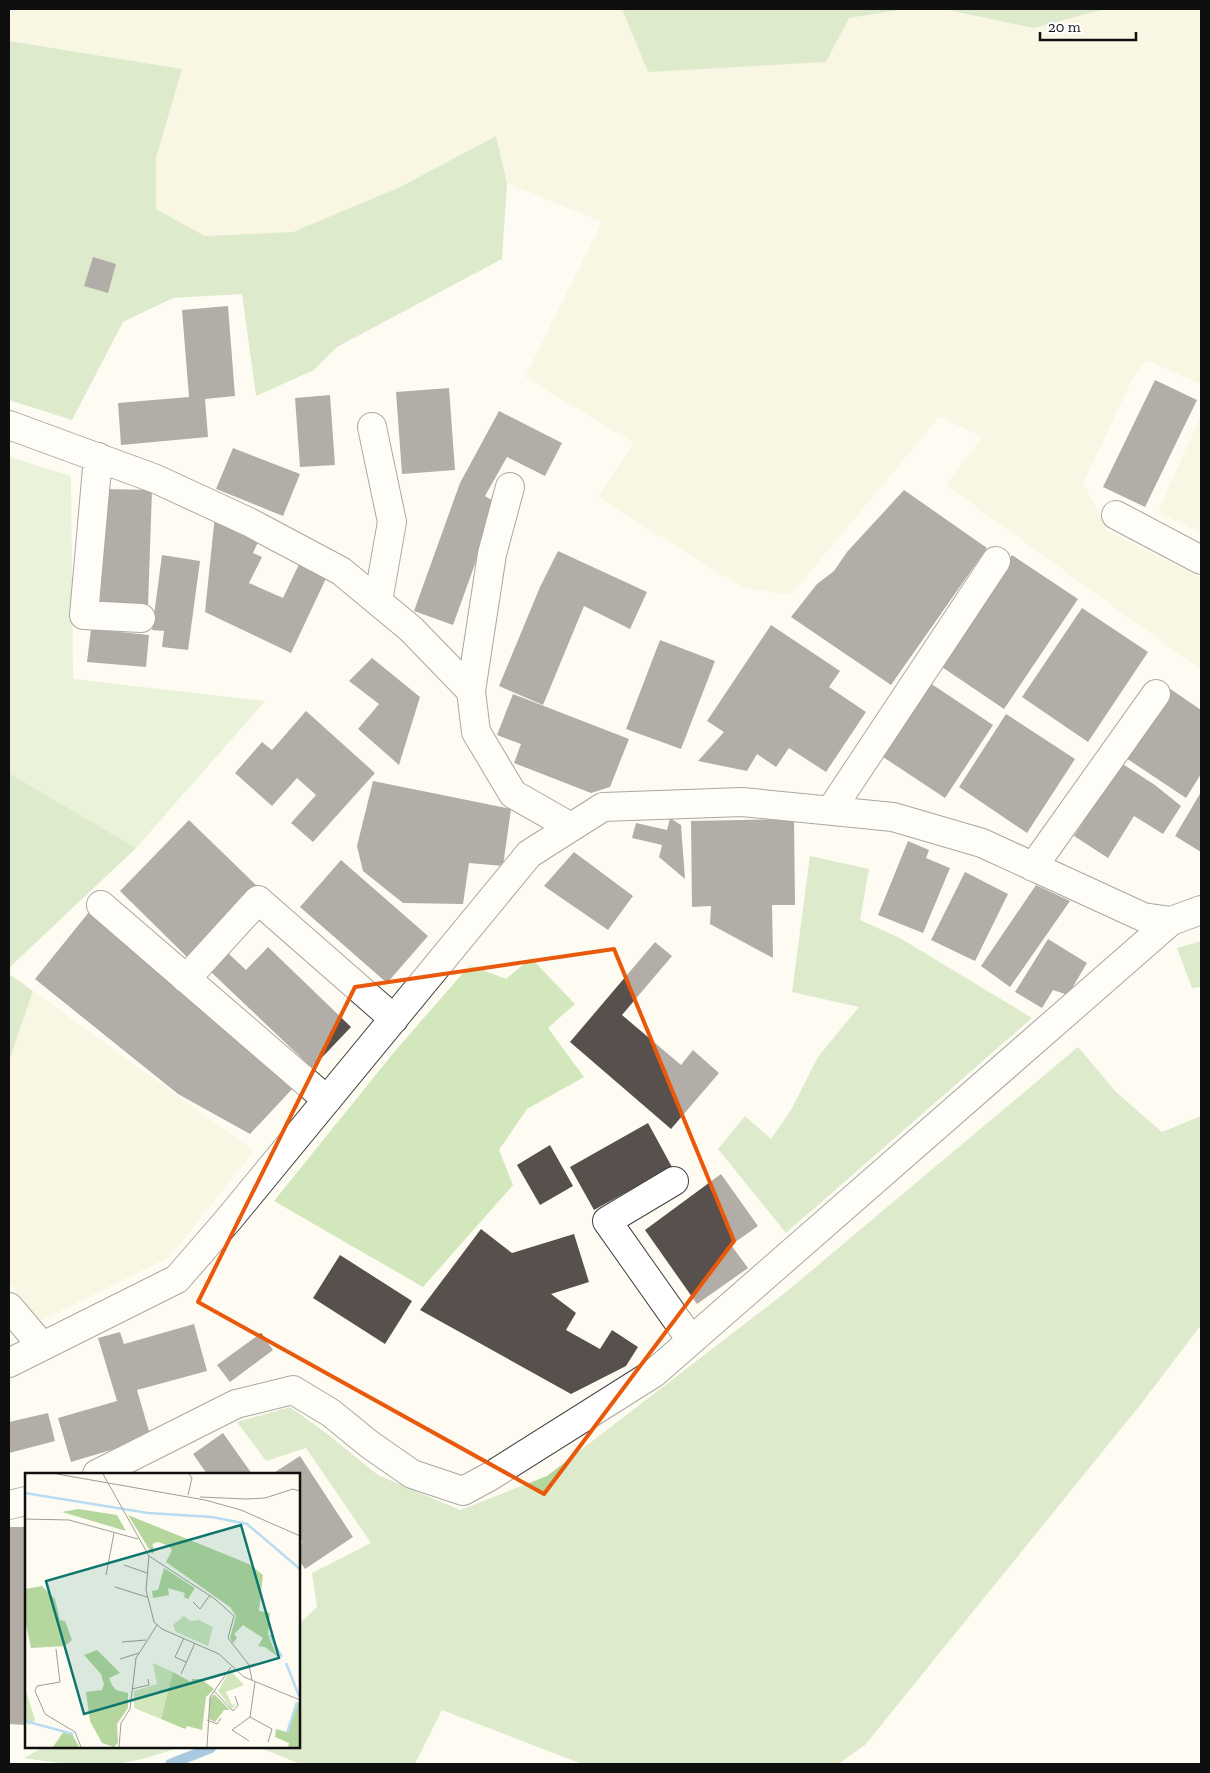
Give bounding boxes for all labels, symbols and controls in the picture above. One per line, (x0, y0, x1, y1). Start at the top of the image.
scale bar (1040, 10, 1136, 42)
text: 20 m (1048, 18, 1081, 36)
inset map (25, 1473, 300, 1748)

